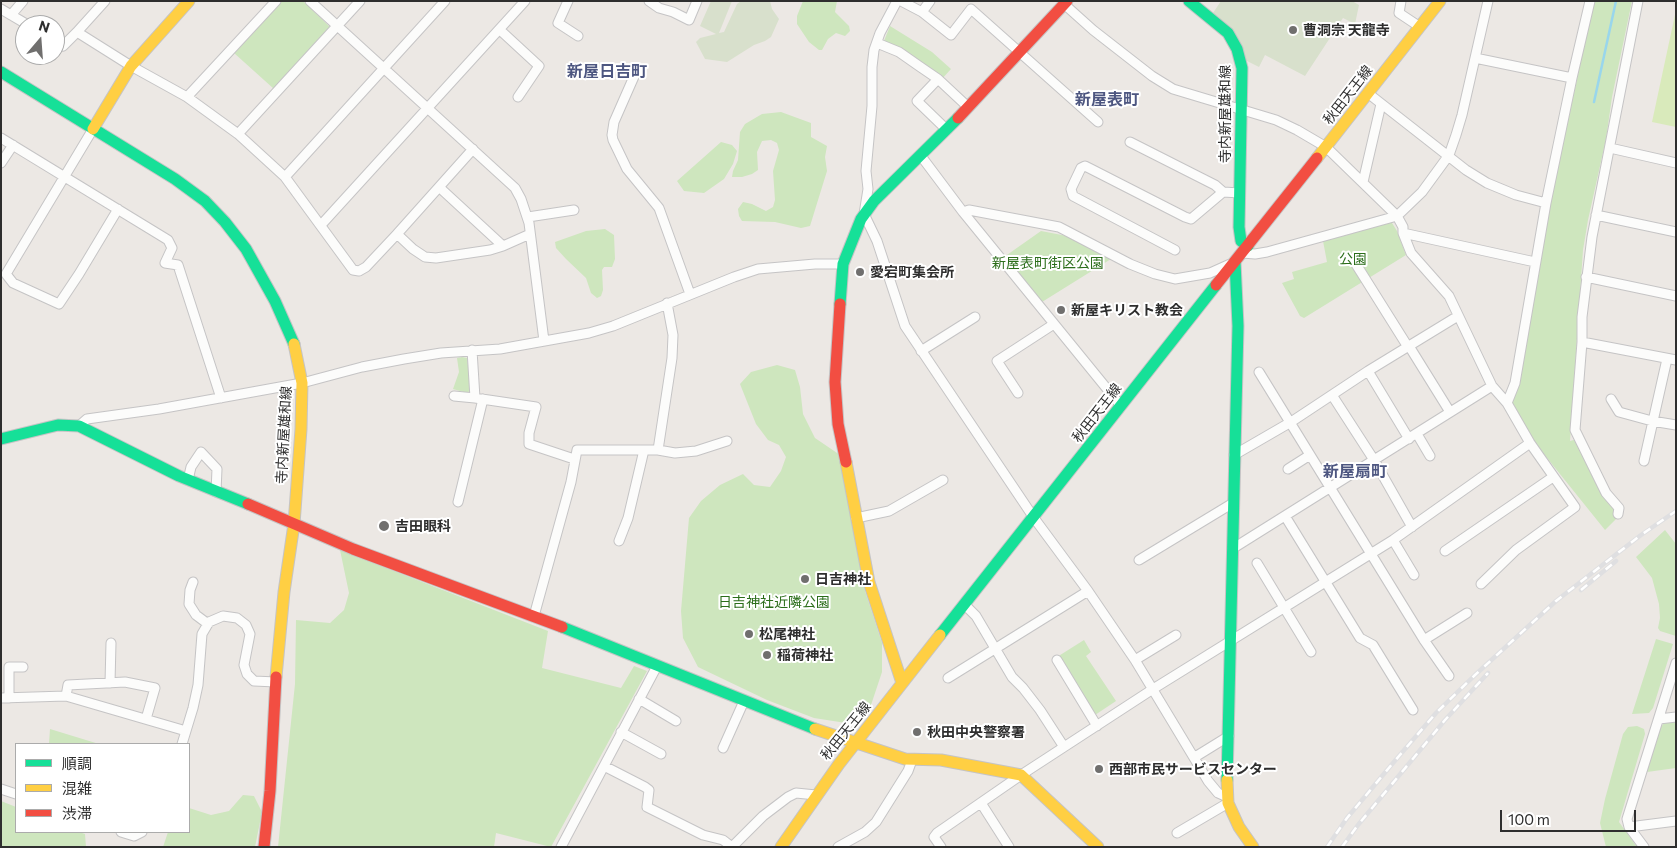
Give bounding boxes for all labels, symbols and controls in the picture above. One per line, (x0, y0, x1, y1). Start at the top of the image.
north arrow (15, 15, 65, 65)
text: N (37, 17, 52, 36)
place label: 曹洞宗 天龍寺 (1303, 22, 1390, 38)
marker: 曹洞宗 天龍寺 (1287, 24, 1299, 36)
district label: 新屋日吉町 (567, 62, 647, 82)
street label: 秋田天王線 (1320, 62, 1376, 128)
street label: 寺内新屋雄和線 (1217, 65, 1233, 163)
district label: 新屋表町 (1075, 90, 1139, 110)
park label: 公園 (1339, 251, 1367, 267)
park label: 新屋表町街区公園 (992, 255, 1104, 271)
place label: 愛宕町集会所 (870, 264, 954, 280)
marker: 愛宕町集会所 (854, 266, 866, 278)
place label: 新屋キリスト教会 (1071, 302, 1183, 318)
marker: 新屋キリスト教会 (1055, 304, 1067, 316)
street label: 秋田天王線 (1069, 380, 1125, 446)
street label: 寺内新屋雄和線 (273, 386, 295, 484)
district label: 新屋扇町 (1323, 462, 1387, 482)
place label: 吉田眼科 (395, 518, 451, 534)
marker: 吉田眼科 (377, 519, 391, 533)
place label: 日吉神社 (815, 571, 871, 587)
marker: 日吉神社 (799, 573, 811, 585)
park label: 日吉神社近隣公園 (718, 594, 830, 610)
place label: 松尾神社 (759, 626, 815, 642)
marker: 松尾神社 (743, 628, 755, 640)
place label: 稲荷神社 (777, 647, 833, 663)
marker: 稲荷神社 (761, 649, 773, 661)
street label: 秋田天王線 (817, 699, 875, 763)
place label: 秋田中央警察署 (927, 724, 1025, 740)
marker: 秋田中央警察署 (911, 726, 923, 738)
legend (15, 743, 190, 833)
text: 順調 (62, 754, 92, 772)
place label: 西部市民サービスセンター (1109, 761, 1277, 777)
marker: 西部市民サービスセンター (1093, 763, 1105, 775)
text: 混雑 (62, 779, 92, 797)
scale bar (1502, 800, 1638, 832)
text: 渋滞 (62, 804, 92, 822)
text: 100 m (1508, 810, 1550, 828)

